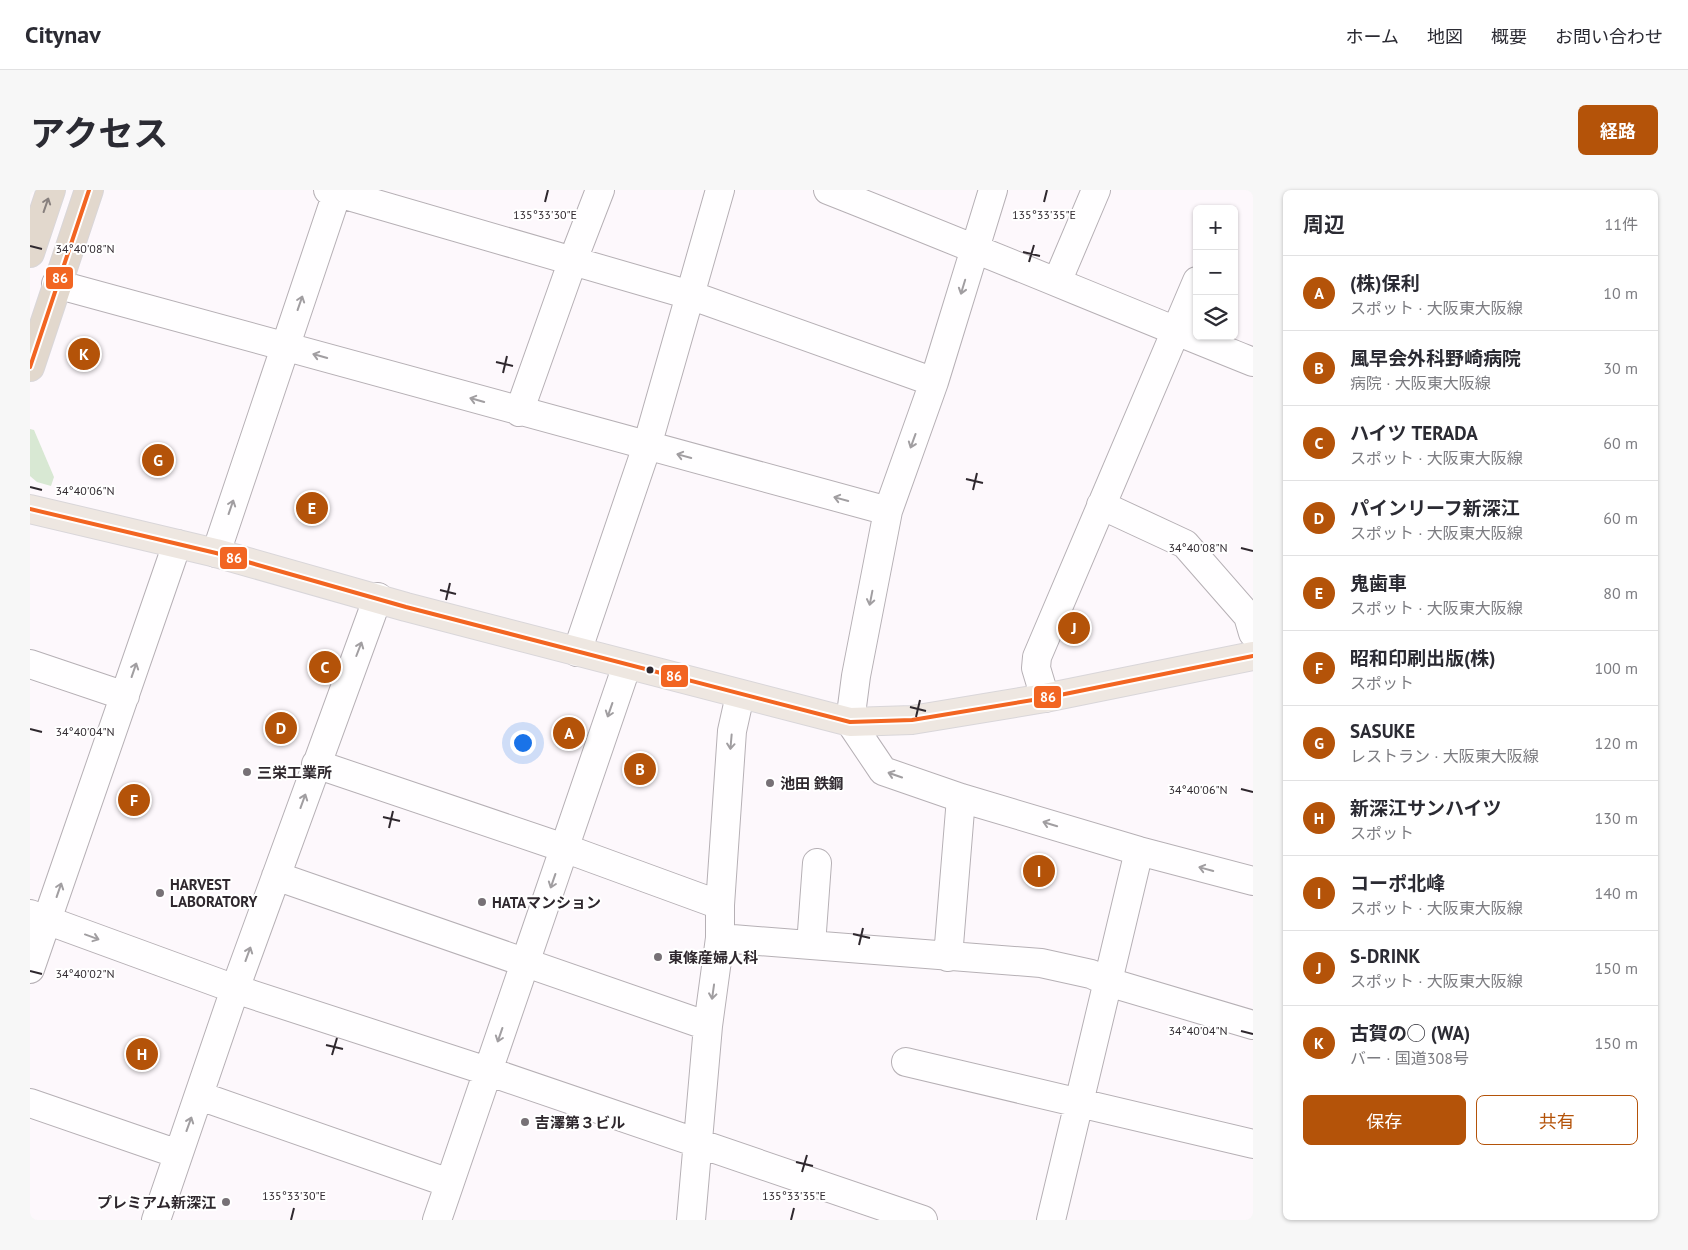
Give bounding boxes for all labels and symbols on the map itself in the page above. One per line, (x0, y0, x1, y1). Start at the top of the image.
one-way arrow (42, 197, 52, 213)
text: 135°33'30"E (513, 207, 577, 222)
text: 135°33'35"E (1012, 207, 1076, 222)
text: 34°40'08"N (55, 241, 115, 256)
line badge: 86 (45, 266, 74, 290)
text: 86 (52, 269, 68, 287)
one-way arrow (958, 278, 968, 294)
one-way arrow (296, 296, 305, 312)
pin: K (68, 335, 100, 373)
one-way arrow (313, 350, 329, 360)
one-way arrow (469, 395, 485, 404)
one-way arrow (908, 433, 917, 448)
pin: G (142, 441, 174, 479)
one-way arrow (677, 450, 693, 460)
text: 34°40'06"N (55, 483, 115, 498)
pin: E (296, 489, 328, 527)
one-way arrow (833, 493, 849, 503)
one-way arrow (227, 500, 237, 516)
text: 34°40'08"N (1168, 540, 1228, 555)
line badge: 86 (219, 546, 248, 570)
text: 86 (226, 549, 242, 567)
one-way arrow (866, 589, 876, 605)
pin: J (1058, 609, 1090, 647)
one-way arrow (355, 642, 364, 657)
pin: C (309, 648, 341, 686)
one-way arrow (129, 662, 139, 678)
line badge: 86 (660, 664, 689, 688)
unlabelled marker (645, 665, 655, 675)
text: 86 (666, 667, 682, 685)
line badge: 86 (1033, 685, 1062, 709)
text: 86 (1040, 688, 1056, 706)
one-way arrow (605, 702, 615, 718)
pin: D (265, 709, 297, 747)
pin: A (553, 714, 585, 752)
text: 34°40'04"N (55, 724, 115, 739)
your location (510, 730, 536, 756)
one-way arrow (726, 734, 736, 750)
pin: B (624, 750, 656, 788)
place label: 三栄工業所 (257, 763, 332, 782)
marker: 三栄工業所 (241, 766, 253, 778)
one-way arrow (888, 770, 903, 779)
place label: 池田 鉄鋼 (780, 774, 844, 793)
marker: 池田 鉄鋼 (764, 777, 776, 789)
pin: F (118, 781, 150, 819)
text: 34°40'06"N (1168, 782, 1228, 797)
one-way arrow (299, 794, 308, 810)
one-way arrow (1042, 818, 1058, 828)
pin: I (1023, 852, 1055, 890)
one-way arrow (1198, 863, 1214, 873)
one-way arrow (547, 873, 557, 889)
place label: HARVEST LABORATORY (170, 875, 257, 911)
one-way arrow (54, 882, 64, 898)
marker: HARVEST LABORATORY (154, 887, 166, 899)
place label: HATAマンション (492, 893, 601, 912)
marker: HATAマンション (476, 896, 488, 908)
one-way arrow (84, 933, 99, 942)
one-way arrow (244, 947, 253, 963)
place label: 東條産婦人科 (668, 948, 758, 967)
marker: 東條産婦人科 (652, 951, 664, 963)
text: 34°40'02"N (55, 966, 115, 981)
one-way arrow (708, 983, 718, 999)
text: 34°40'04"N (1168, 1023, 1228, 1038)
one-way arrow (495, 1026, 504, 1042)
pin: H (126, 1035, 158, 1073)
place label: 吉澤第３ビル (535, 1113, 625, 1132)
marker: 吉澤第３ビル (519, 1116, 531, 1128)
one-way arrow (185, 1117, 194, 1133)
text: 135°33'30"E (262, 1188, 326, 1203)
text: 135°33'35"E (762, 1188, 826, 1203)
place label: プレミアム新深江 (97, 1193, 216, 1212)
marker: プレミアム新深江 (220, 1196, 232, 1208)

